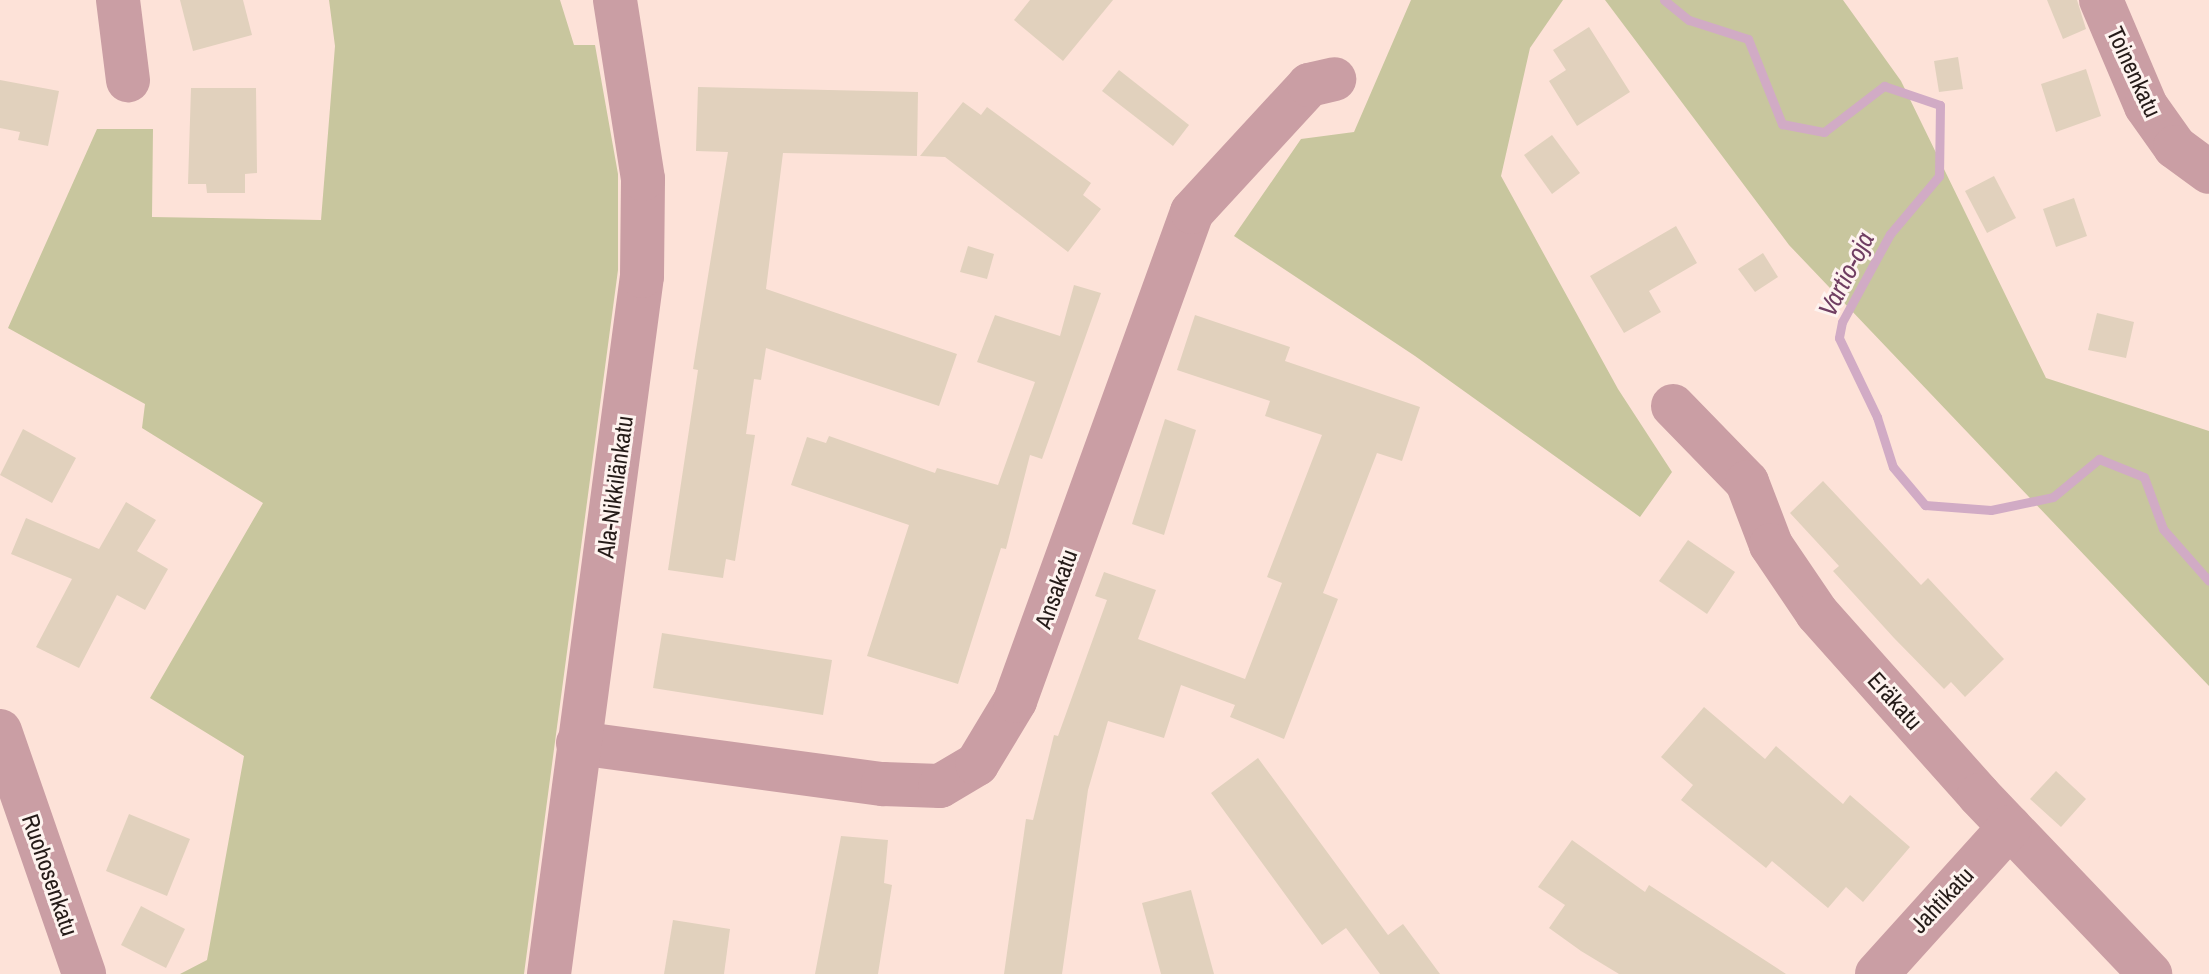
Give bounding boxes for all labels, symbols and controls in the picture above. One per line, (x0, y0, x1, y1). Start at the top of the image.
street label: Toinenkatu (2101, 22, 2167, 122)
water label: Vartio-oja (1812, 227, 1880, 321)
street label: Ala-Nikkilänkatu (591, 414, 639, 560)
street label: Ansakatu (1028, 546, 1084, 632)
street label: Eräkatu (1862, 666, 1928, 736)
street label: Ruohosenkatu (16, 810, 84, 940)
street label: Jahtikatu (1904, 861, 1980, 939)

